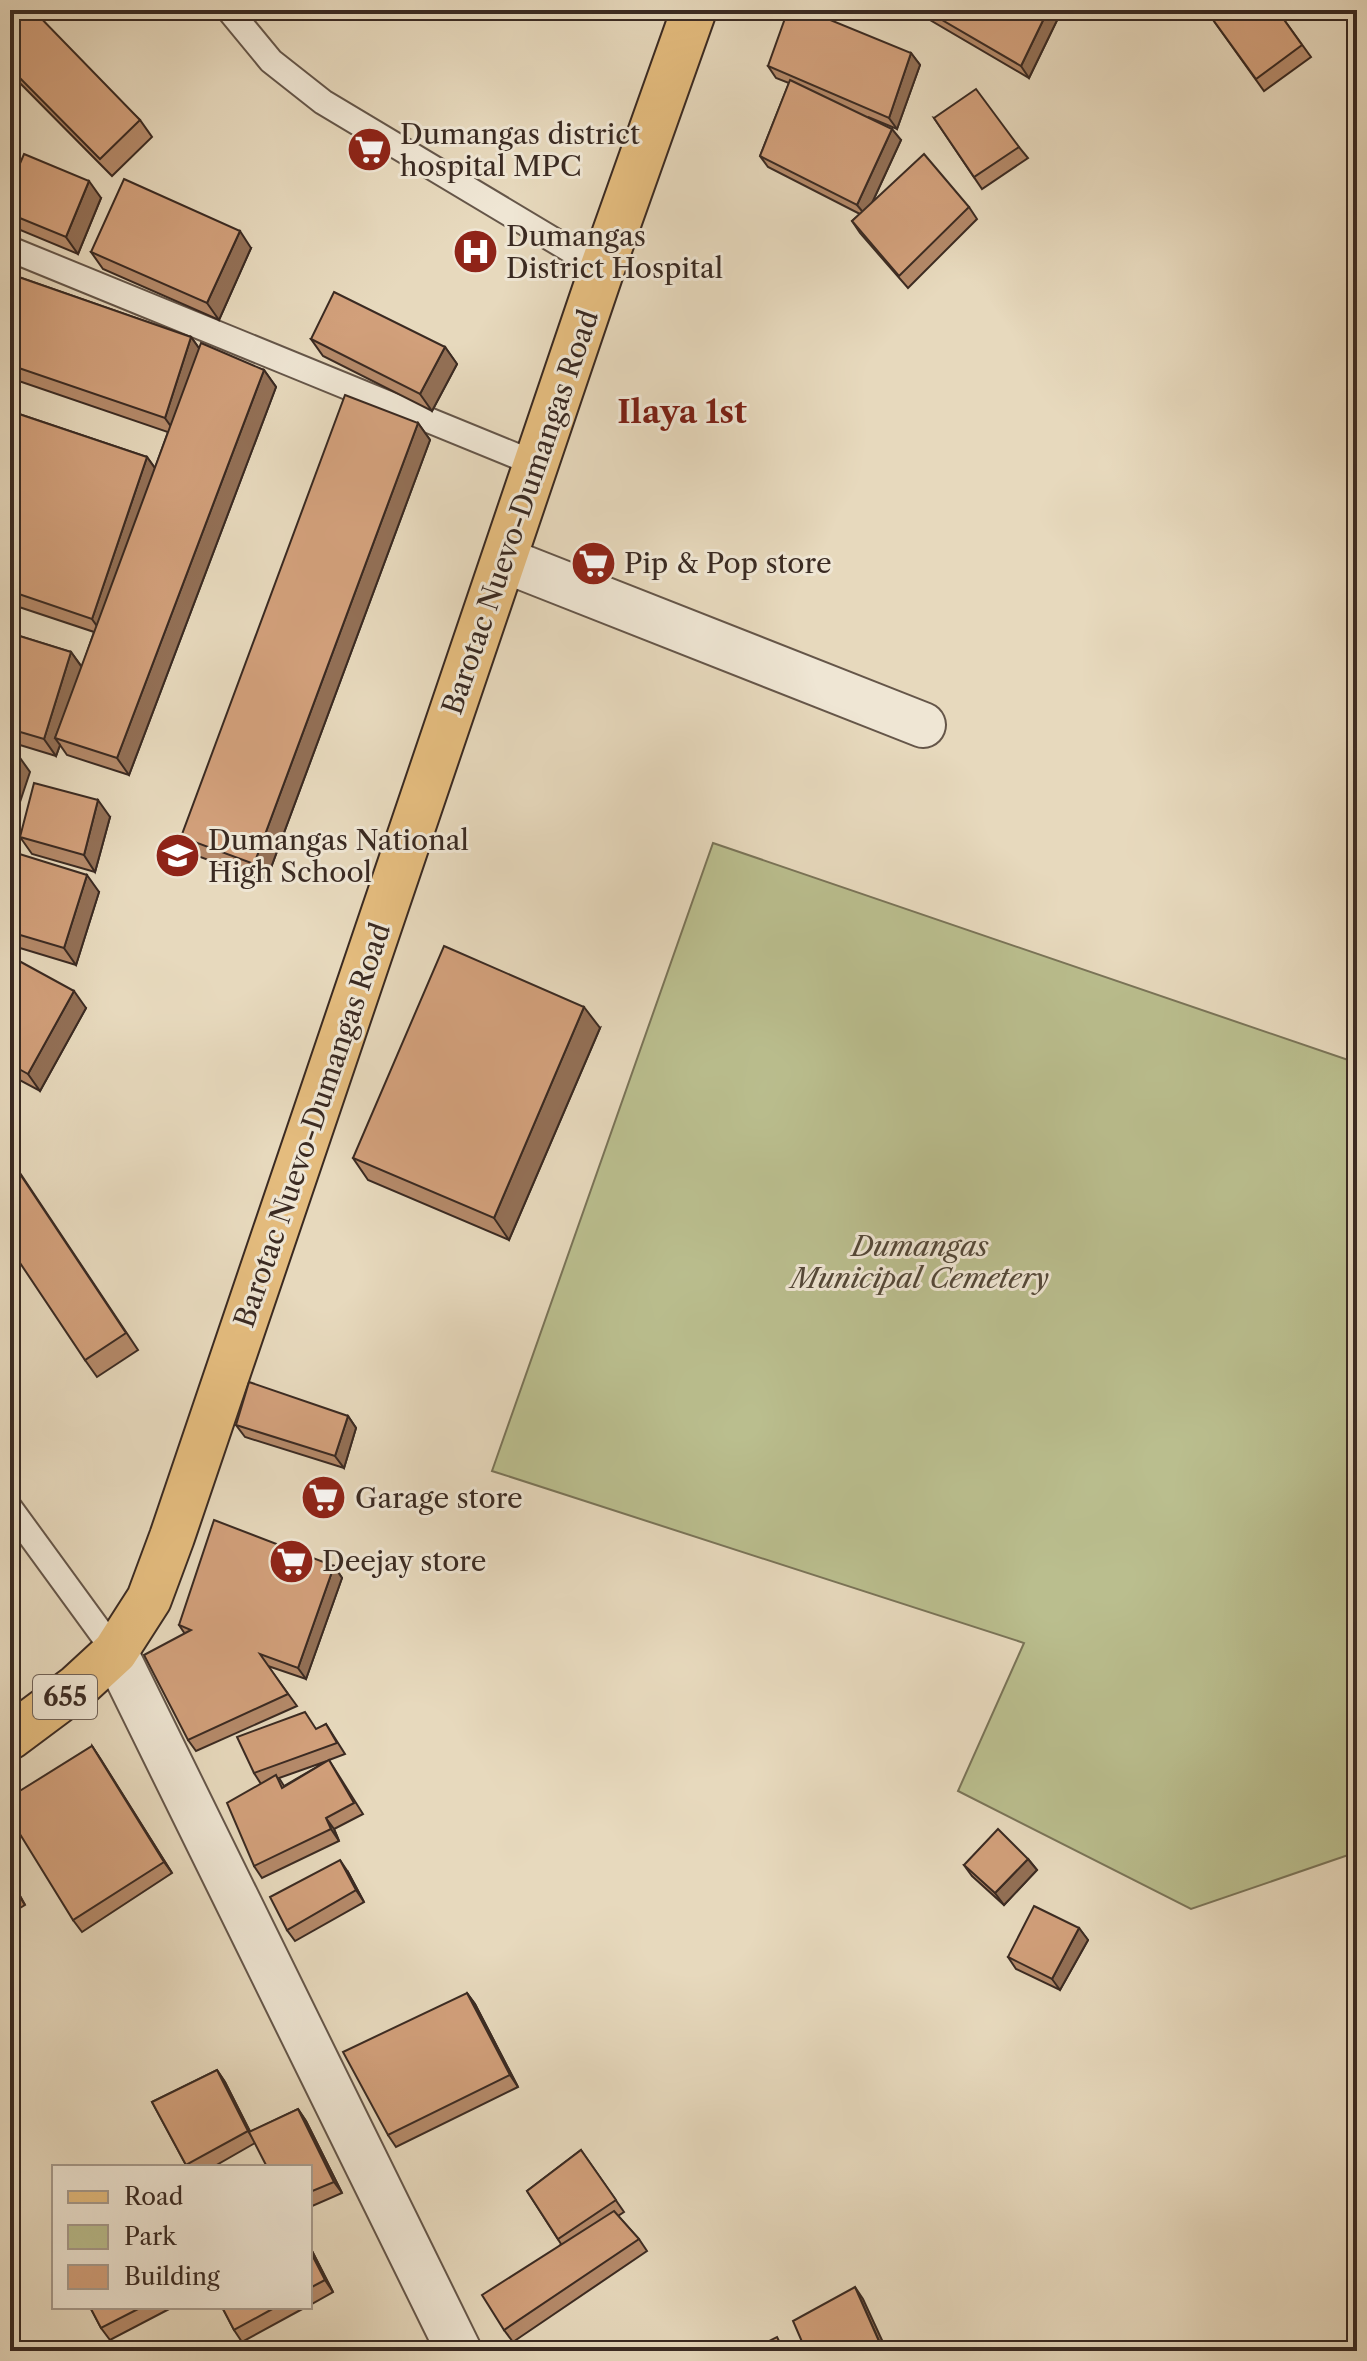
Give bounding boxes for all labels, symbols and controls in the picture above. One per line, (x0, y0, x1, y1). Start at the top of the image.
place label: Dumangas district hospital MPC (400, 117, 640, 183)
supermarket icon: Dumangas district hospital MPC (345, 126, 393, 174)
place label: Dumangas District Hospital (506, 219, 723, 285)
hospital icon: Dumangas District Hospital (451, 228, 499, 276)
street label: Barotac Nuevo-Dumangas Road (435, 305, 605, 719)
district label: Ilaya 1st (617, 392, 747, 431)
supermarket icon: Pip & Pop store (569, 539, 617, 587)
place label: Pip & Pop store (624, 546, 832, 580)
place label: Dumangas National High School (208, 823, 469, 889)
school or university icon: Dumangas National High School (153, 832, 201, 880)
street label: Barotac Nuevo-Dumangas Road (227, 918, 397, 1332)
park label: Dumangas Municipal Cemetery (788, 1229, 1049, 1295)
supermarket icon: Garage store (300, 1474, 348, 1522)
place label: Garage store (355, 1481, 523, 1515)
supermarket icon: Deejay store (267, 1537, 315, 1585)
place label: Deejay store (322, 1544, 486, 1578)
road number: 655 (33, 1675, 97, 1719)
legend (52, 2165, 312, 2309)
text: Road (124, 2182, 184, 2211)
text: Park (124, 2222, 177, 2251)
text: Building (124, 2262, 220, 2291)

